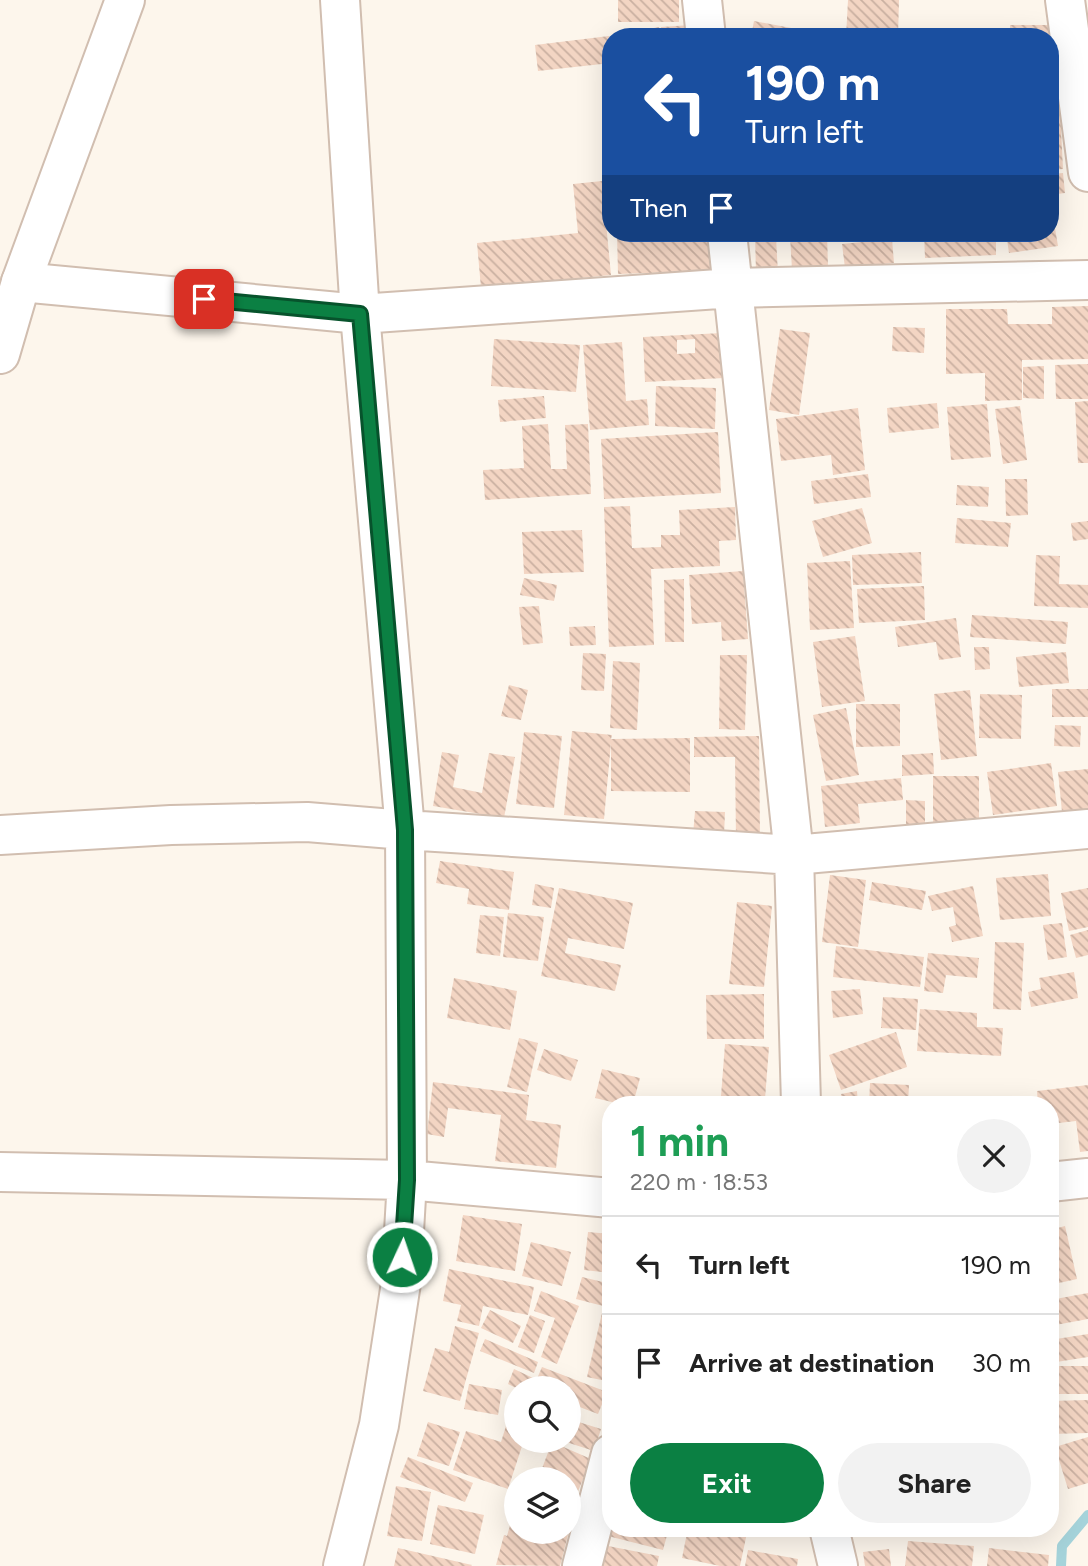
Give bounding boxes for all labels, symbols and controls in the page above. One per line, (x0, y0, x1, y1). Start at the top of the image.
text: 190 m (745, 53, 880, 112)
icon: left (630, 56, 721, 147)
text: Turn left (745, 113, 864, 151)
icon: arrive (702, 189, 740, 227)
text: Then (630, 192, 688, 224)
pin (174, 269, 234, 329)
icon: arrive (185, 280, 223, 318)
text: 1 min (630, 1116, 729, 1167)
button: close (957, 1119, 1031, 1193)
text: 220 m · 18:53 (630, 1168, 768, 1196)
position arrow (365, 1220, 439, 1294)
icon: left (630, 1246, 668, 1284)
text: Turn left (689, 1249, 790, 1281)
text: 190 m (960, 1249, 1031, 1281)
icon: arrive (630, 1344, 668, 1382)
text: Arrive at destination (689, 1347, 934, 1379)
text: 30 m (972, 1347, 1031, 1379)
map controls (504, 1376, 581, 1544)
button: search (504, 1376, 581, 1453)
button: Exit (630, 1443, 824, 1523)
button: Share (838, 1443, 1031, 1523)
button: layers (504, 1467, 581, 1544)

